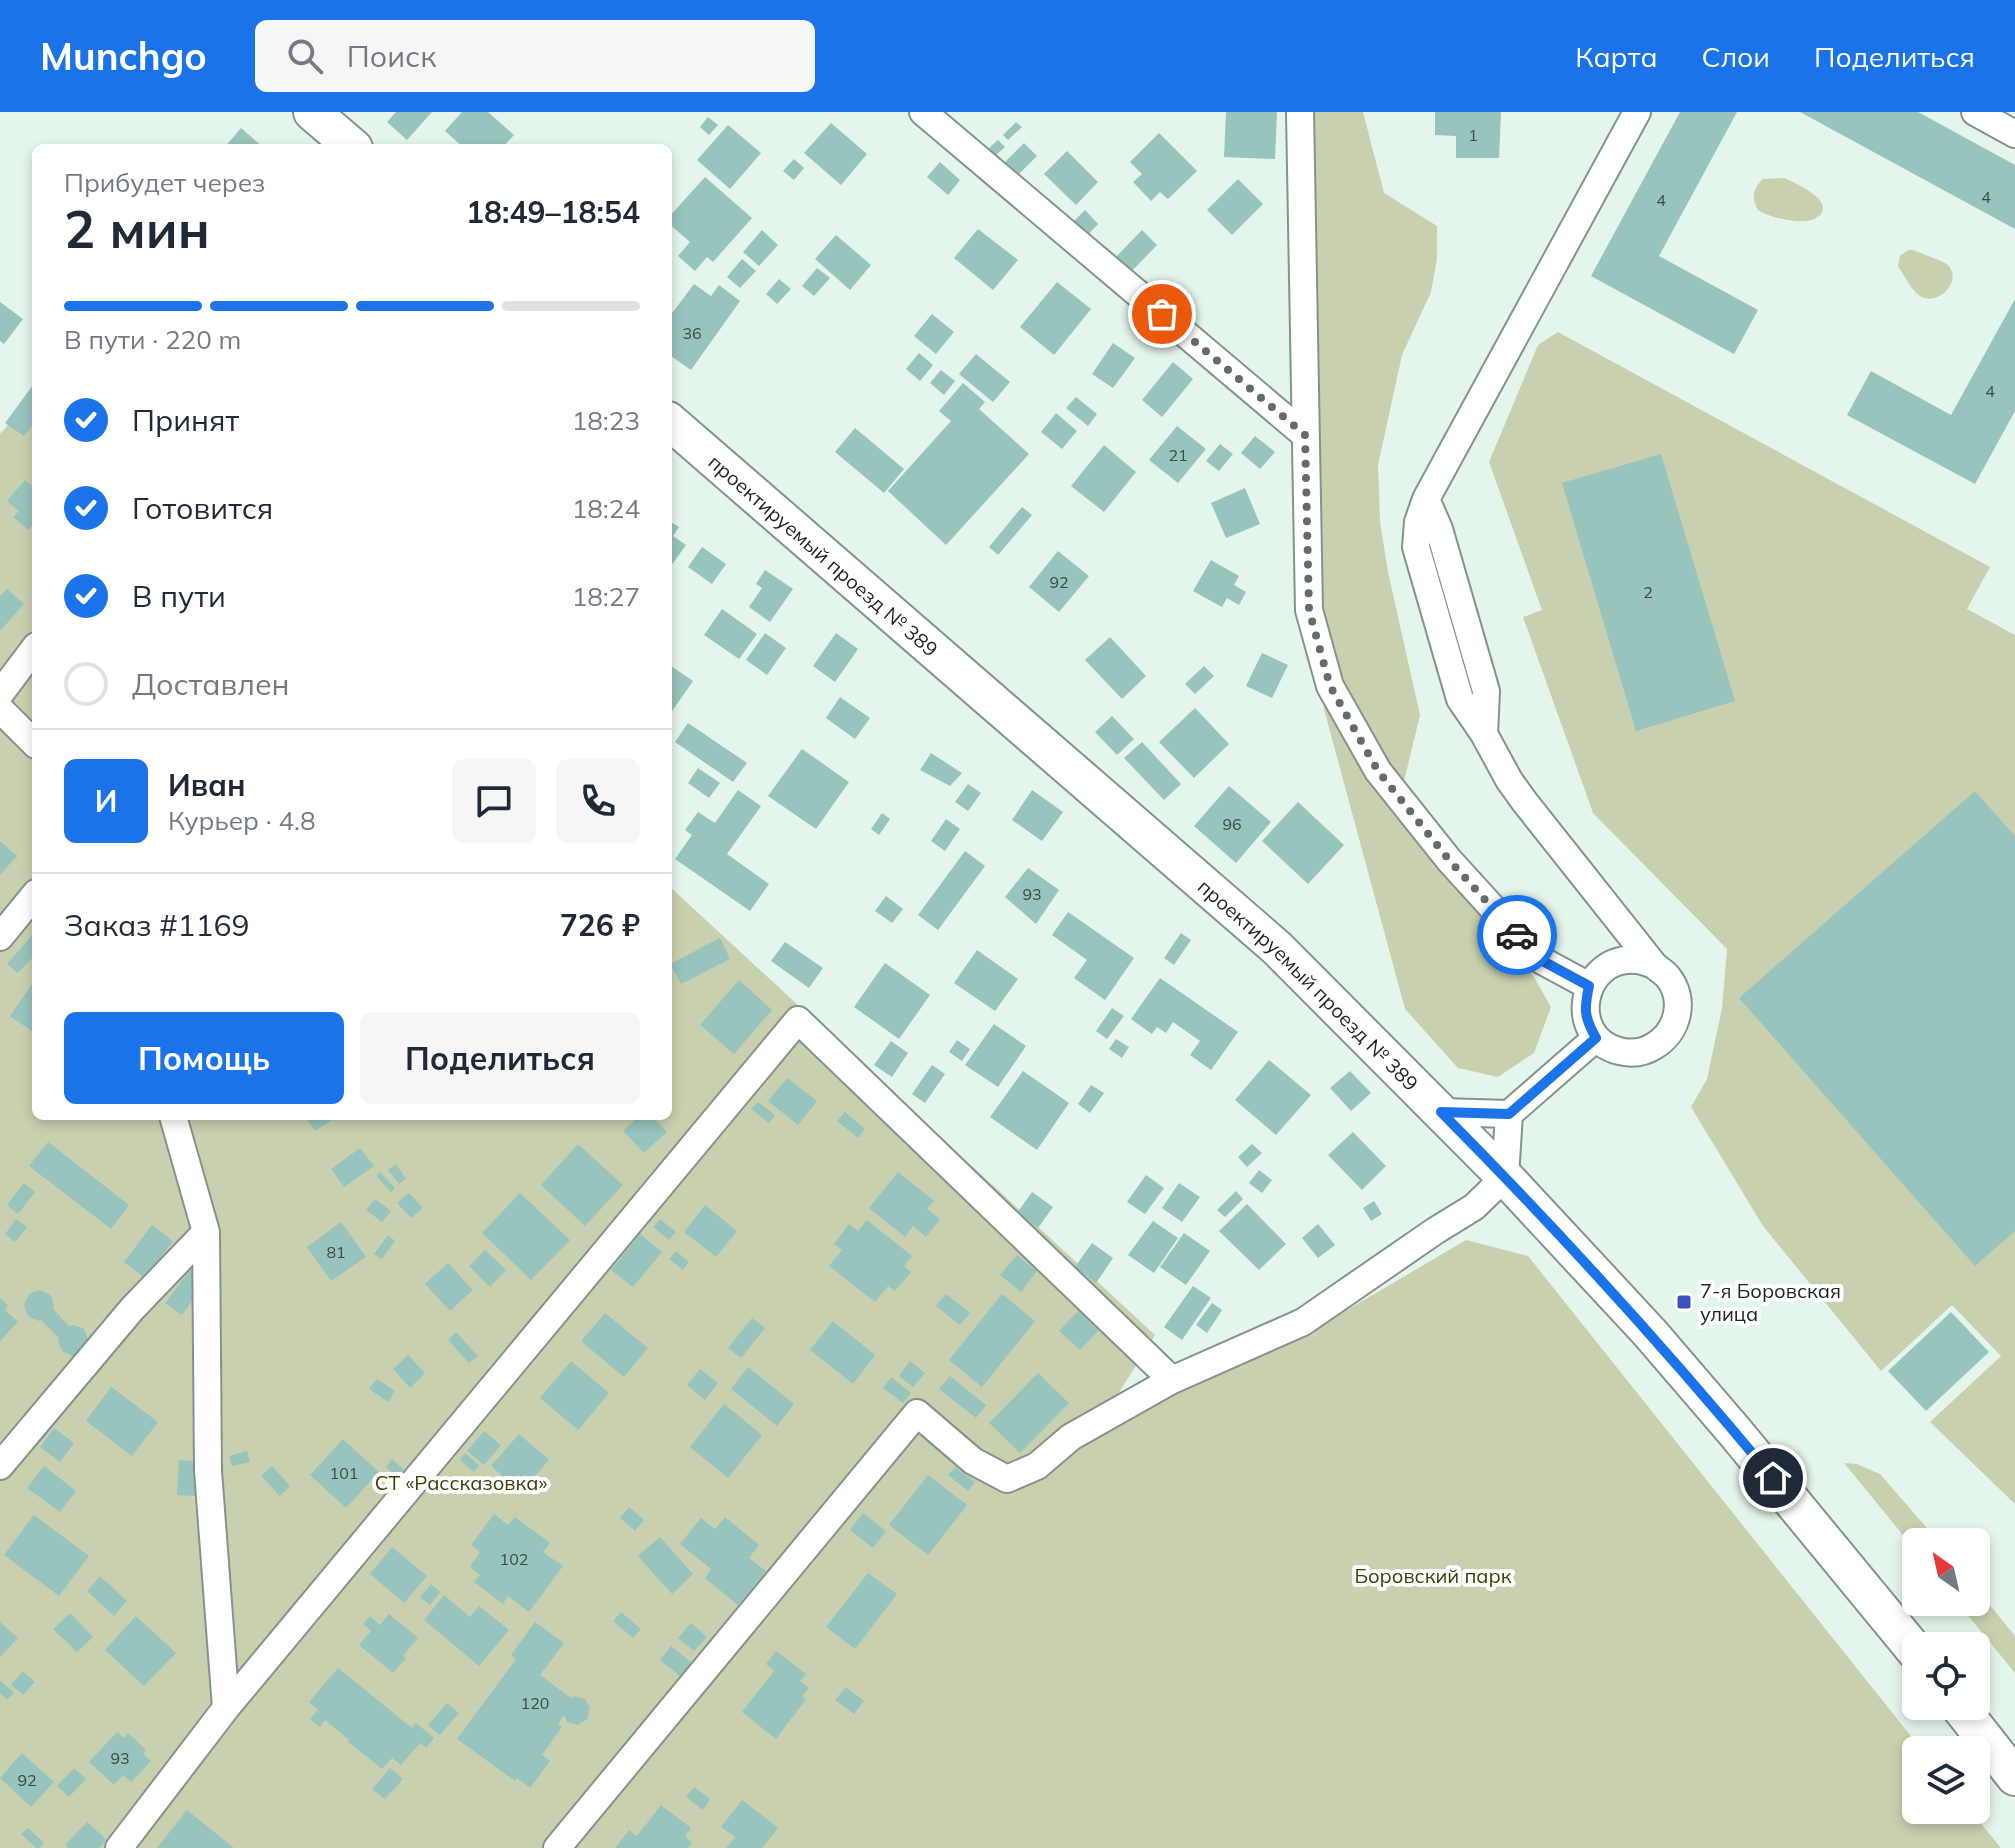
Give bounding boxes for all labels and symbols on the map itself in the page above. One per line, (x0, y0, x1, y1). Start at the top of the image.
house number: 1 (1468, 125, 1478, 145)
house number: 4 (1981, 187, 1991, 207)
house number: 4 (1656, 190, 1666, 210)
pin (1128, 280, 1196, 348)
house number: 36 (682, 323, 702, 343)
house number: 4 (1985, 381, 1995, 401)
house number: 21 (1168, 445, 1188, 465)
street label: проектируемый проезд № 389 (704, 449, 943, 661)
house number: 92 (1049, 572, 1069, 592)
house number: 2 (1643, 582, 1653, 602)
house number: 96 (1222, 814, 1242, 834)
street label: проектируемый проезд № 389 (1193, 873, 1424, 1096)
house number: 93 (1022, 884, 1042, 904)
courier (1477, 895, 1557, 975)
house number: 81 (326, 1242, 346, 1262)
place label: 7-я Боровская улица (1700, 1278, 1841, 1326)
marker: 7-я Боровская улица (1675, 1293, 1693, 1311)
pin (1739, 1444, 1807, 1512)
house number: 101 (330, 1463, 358, 1483)
park label: СТ «Рассказовка» (375, 1470, 547, 1495)
north arrow (1902, 1528, 1990, 1616)
house number: 102 (500, 1549, 528, 1569)
park label: Боровский парк (1354, 1563, 1512, 1588)
house number: 120 (521, 1693, 549, 1713)
house number: 93 (110, 1748, 130, 1768)
house number: 92 (17, 1770, 37, 1790)

